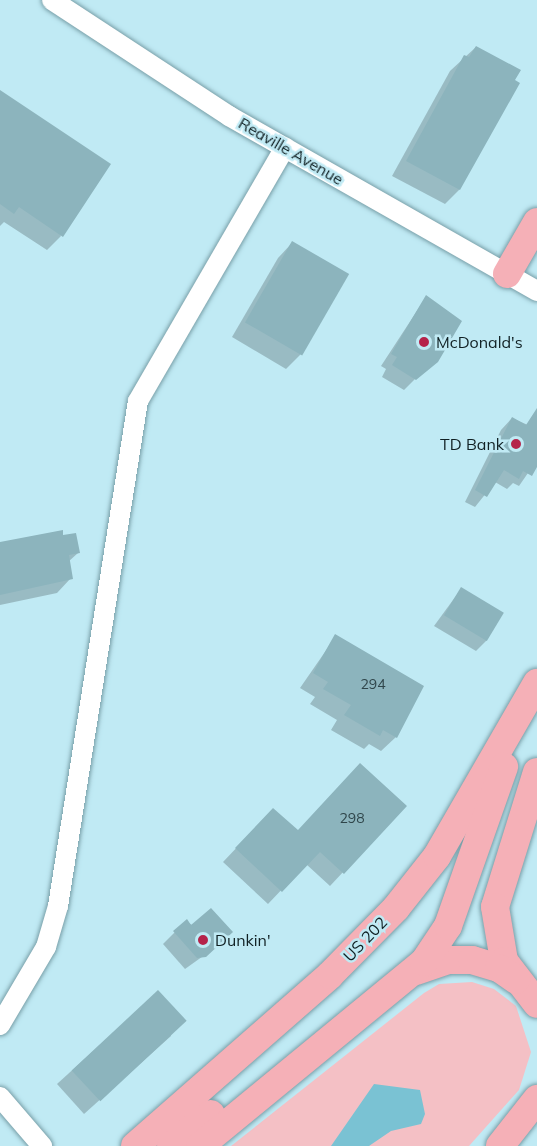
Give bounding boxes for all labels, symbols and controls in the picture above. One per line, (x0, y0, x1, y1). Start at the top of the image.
street label: Reaville Avenue (235, 113, 347, 189)
place label: McDonald's (436, 332, 523, 352)
marker: McDonald's (417, 335, 431, 349)
place label: TD Bank (440, 434, 504, 454)
marker: TD Bank (509, 437, 523, 451)
house number: 294 (360, 676, 386, 692)
house number: 298 (339, 810, 365, 826)
street label: US 202 (339, 913, 391, 965)
place label: Dunkin' (215, 930, 271, 950)
marker: Dunkin' (196, 933, 210, 947)

